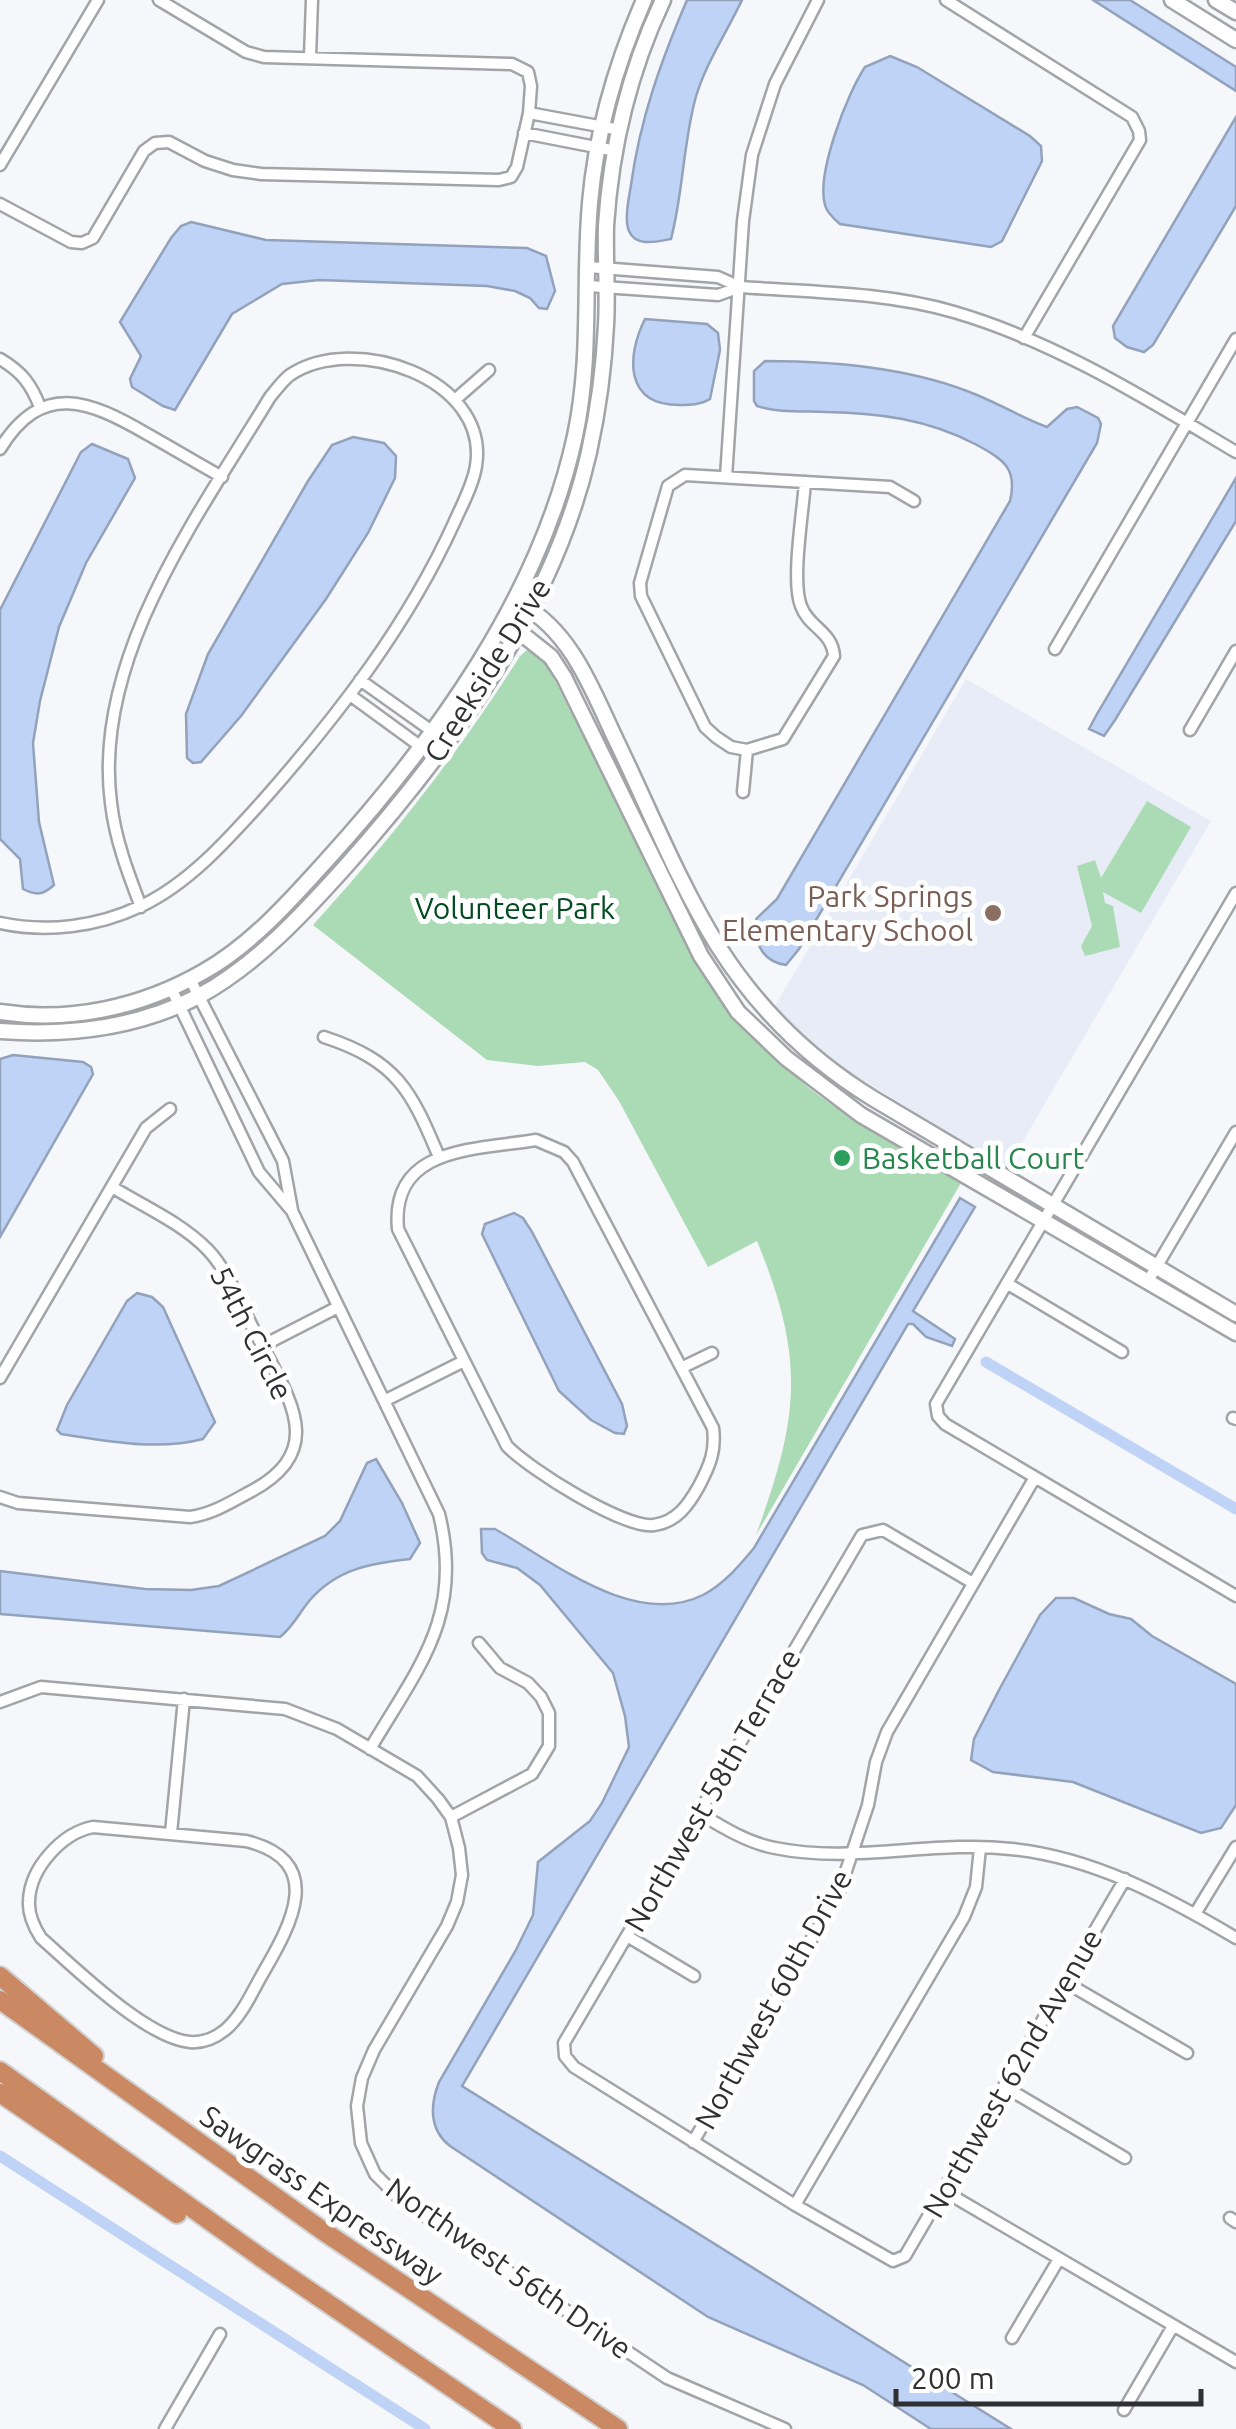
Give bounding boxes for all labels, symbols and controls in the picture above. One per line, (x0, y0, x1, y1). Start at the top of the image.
street label: Creekside Drive (417, 572, 557, 768)
place label: Park Springs Elementary School (722, 879, 973, 947)
park label: Volunteer Park (415, 891, 615, 925)
marker: Park Springs Elementary School (982, 902, 1004, 924)
place label: Basketball Court (862, 1141, 1084, 1175)
marker: Basketball Court (831, 1147, 853, 1169)
street label: 54th Circle (204, 1261, 300, 1405)
street label: Northwest 58th Terrace (617, 1643, 807, 1937)
street label: Northwest 60th Drive (688, 1863, 858, 2135)
street label: Northwest 62nd Avenue (915, 1923, 1109, 2223)
street label: Sawgrass Expressway (194, 2098, 450, 2292)
street label: Northwest 56th Drive (380, 2171, 638, 2365)
scale bar (896, 2344, 1201, 2406)
text: 200 m (911, 2361, 995, 2395)

